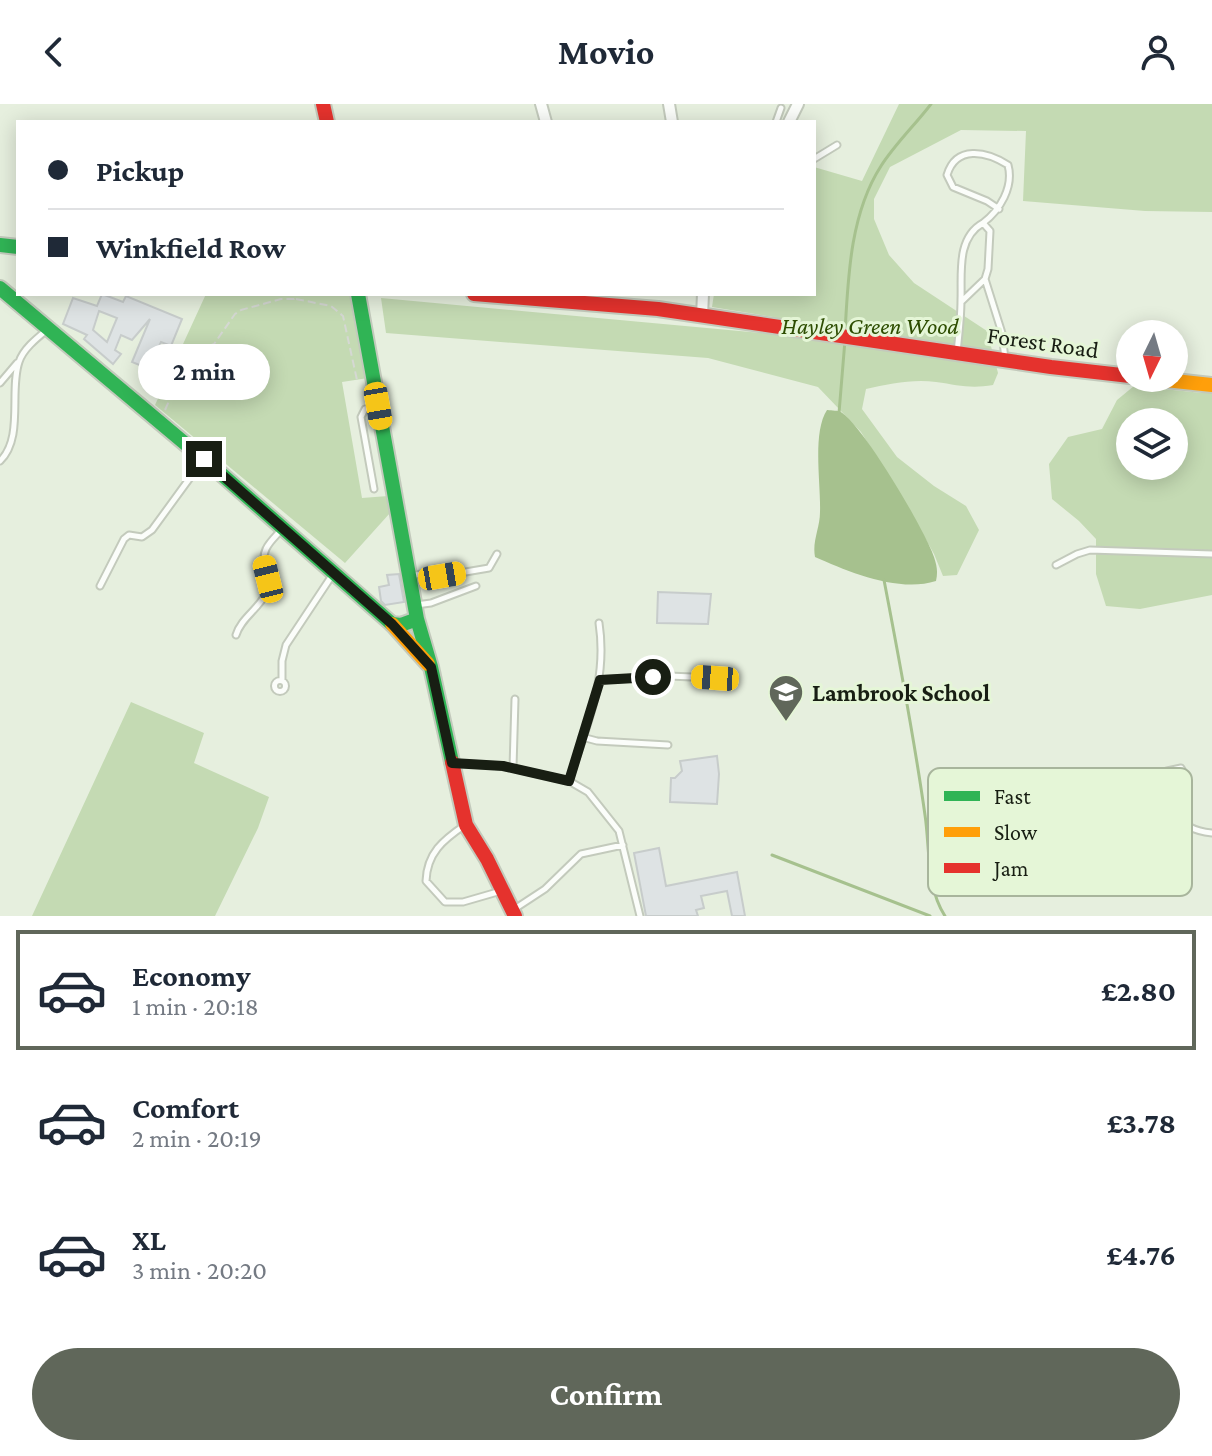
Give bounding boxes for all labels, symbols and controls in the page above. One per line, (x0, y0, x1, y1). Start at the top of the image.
icon: back (32, 30, 76, 74)
icon: person (1136, 30, 1180, 74)
text: Movio (558, 32, 654, 72)
text: Pickup (96, 154, 184, 187)
text: Winkfield Row (96, 231, 286, 264)
park label: Hayley Green Wood (781, 312, 959, 339)
north arrow (1116, 320, 1188, 392)
map controls (1116, 320, 1188, 480)
street label: Forest Road (986, 321, 1101, 363)
callout: 2 min (138, 343, 270, 399)
text: 2 min (173, 357, 235, 386)
car (362, 380, 394, 432)
button: layers (1116, 408, 1188, 480)
route end (186, 441, 222, 477)
car (251, 553, 285, 605)
car (416, 560, 468, 592)
route start (635, 659, 671, 695)
car (690, 664, 740, 692)
school or university icon: Lambrook School (767, 673, 805, 723)
place label: Lambrook School (812, 679, 990, 706)
legend (928, 768, 1192, 896)
text: Fast (994, 784, 1031, 809)
text: Slow (994, 820, 1038, 845)
text: Jam (992, 856, 1029, 881)
icon: car (36, 954, 108, 1026)
text: Economy (132, 959, 251, 992)
text: £2.80 (1101, 974, 1176, 1007)
text: 1 min · 20:18 (132, 992, 259, 1021)
icon: car (36, 1086, 108, 1158)
text: Comfort (132, 1091, 239, 1124)
text: £3.78 (1107, 1106, 1176, 1139)
text: 2 min · 20:19 (132, 1124, 262, 1153)
icon: car (36, 1218, 108, 1290)
text: XL (132, 1223, 166, 1256)
text: £4.76 (1106, 1238, 1176, 1271)
text: 3 min · 20:20 (132, 1256, 267, 1285)
button: Confirm (32, 1348, 1180, 1440)

